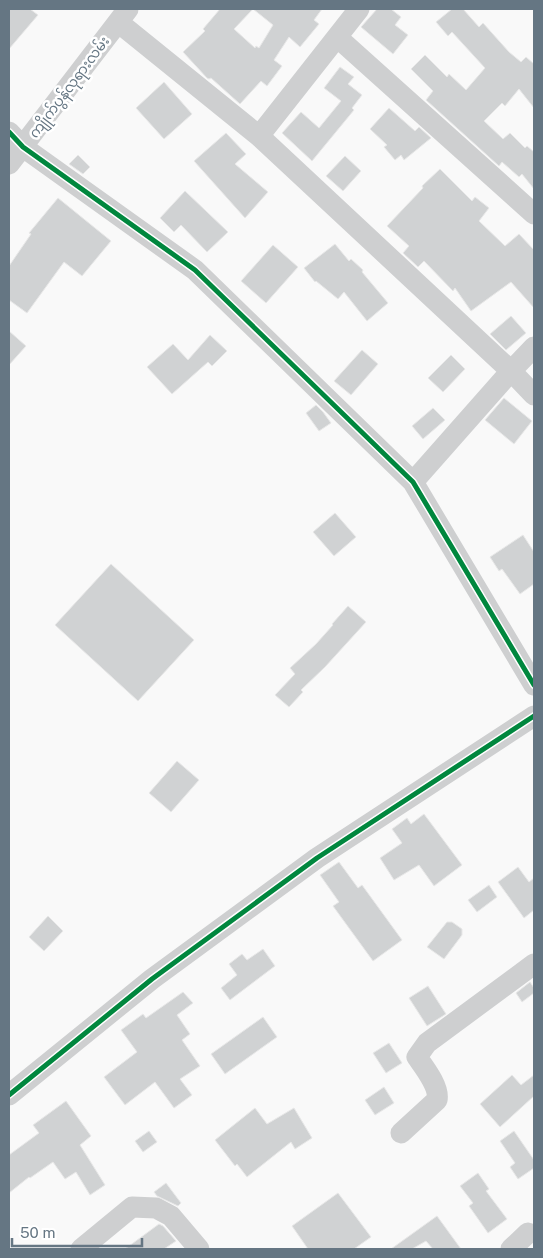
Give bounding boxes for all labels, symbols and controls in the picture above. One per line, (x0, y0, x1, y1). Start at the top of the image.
street label: ကျိုက်ပွန်လုရားလမ်း (24, 32, 116, 143)
scale bar (12, 1216, 142, 1248)
text: 50 m (20, 1224, 55, 1241)

